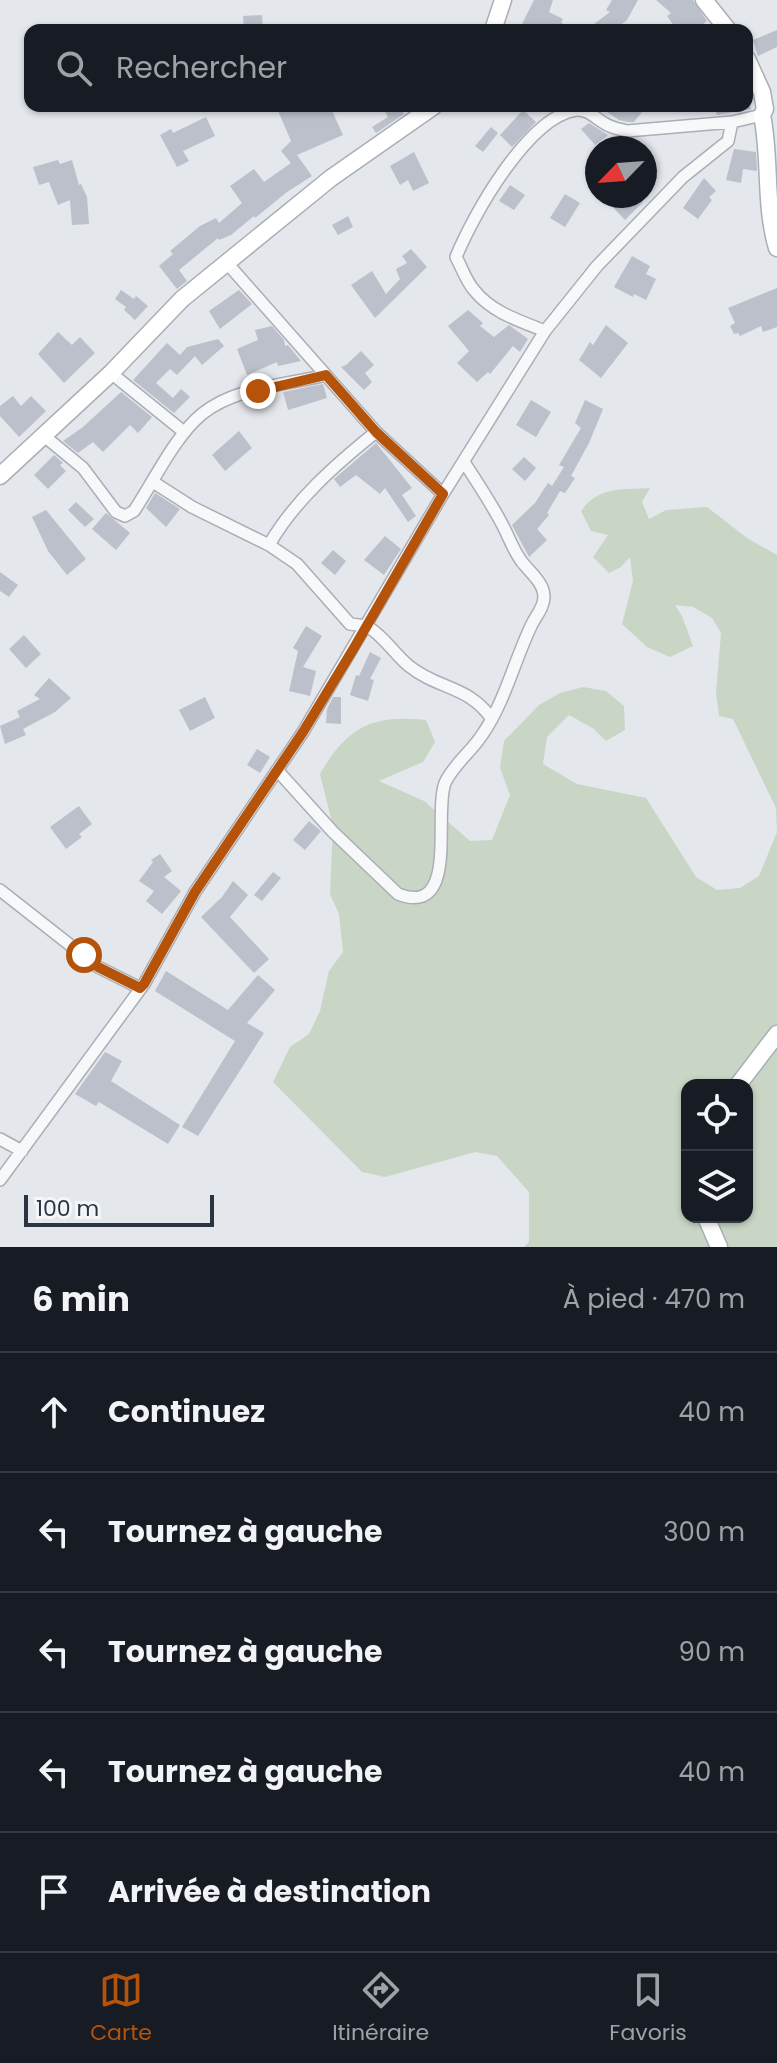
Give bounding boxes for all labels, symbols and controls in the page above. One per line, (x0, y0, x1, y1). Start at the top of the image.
search box (24, 24, 753, 112)
icon: search (52, 46, 96, 90)
text: Rechercher (116, 46, 287, 89)
north arrow (585, 136, 657, 208)
route end (240, 373, 276, 409)
route start (66, 937, 102, 973)
map controls (681, 1079, 753, 1223)
button: locate (681, 1079, 753, 1151)
button: layers (681, 1151, 753, 1223)
scale bar (24, 1191, 214, 1227)
text: 100 m (36, 1193, 99, 1224)
text: 6 min (32, 1275, 130, 1323)
text: À pied · 470 m (563, 1281, 745, 1317)
icon: ahead (32, 1390, 76, 1434)
text: Continuez (108, 1390, 265, 1433)
text: 40 m (679, 1394, 745, 1430)
icon: left (32, 1510, 76, 1554)
text: Tournez à gauche (108, 1510, 382, 1553)
text: 300 m (663, 1514, 745, 1550)
icon: left (32, 1630, 76, 1674)
text: Tournez à gauche (108, 1630, 382, 1673)
text: 90 m (679, 1634, 745, 1670)
icon: left (32, 1750, 76, 1794)
text: Tournez à gauche (108, 1750, 382, 1793)
text: 40 m (679, 1754, 745, 1790)
icon: arrive (32, 1870, 76, 1914)
text: Arrivée à destination (108, 1870, 431, 1913)
tab: Carte (90, 1968, 152, 2049)
tab: Itinéraire (332, 1968, 429, 2049)
tab: Favoris (609, 1968, 687, 2049)

